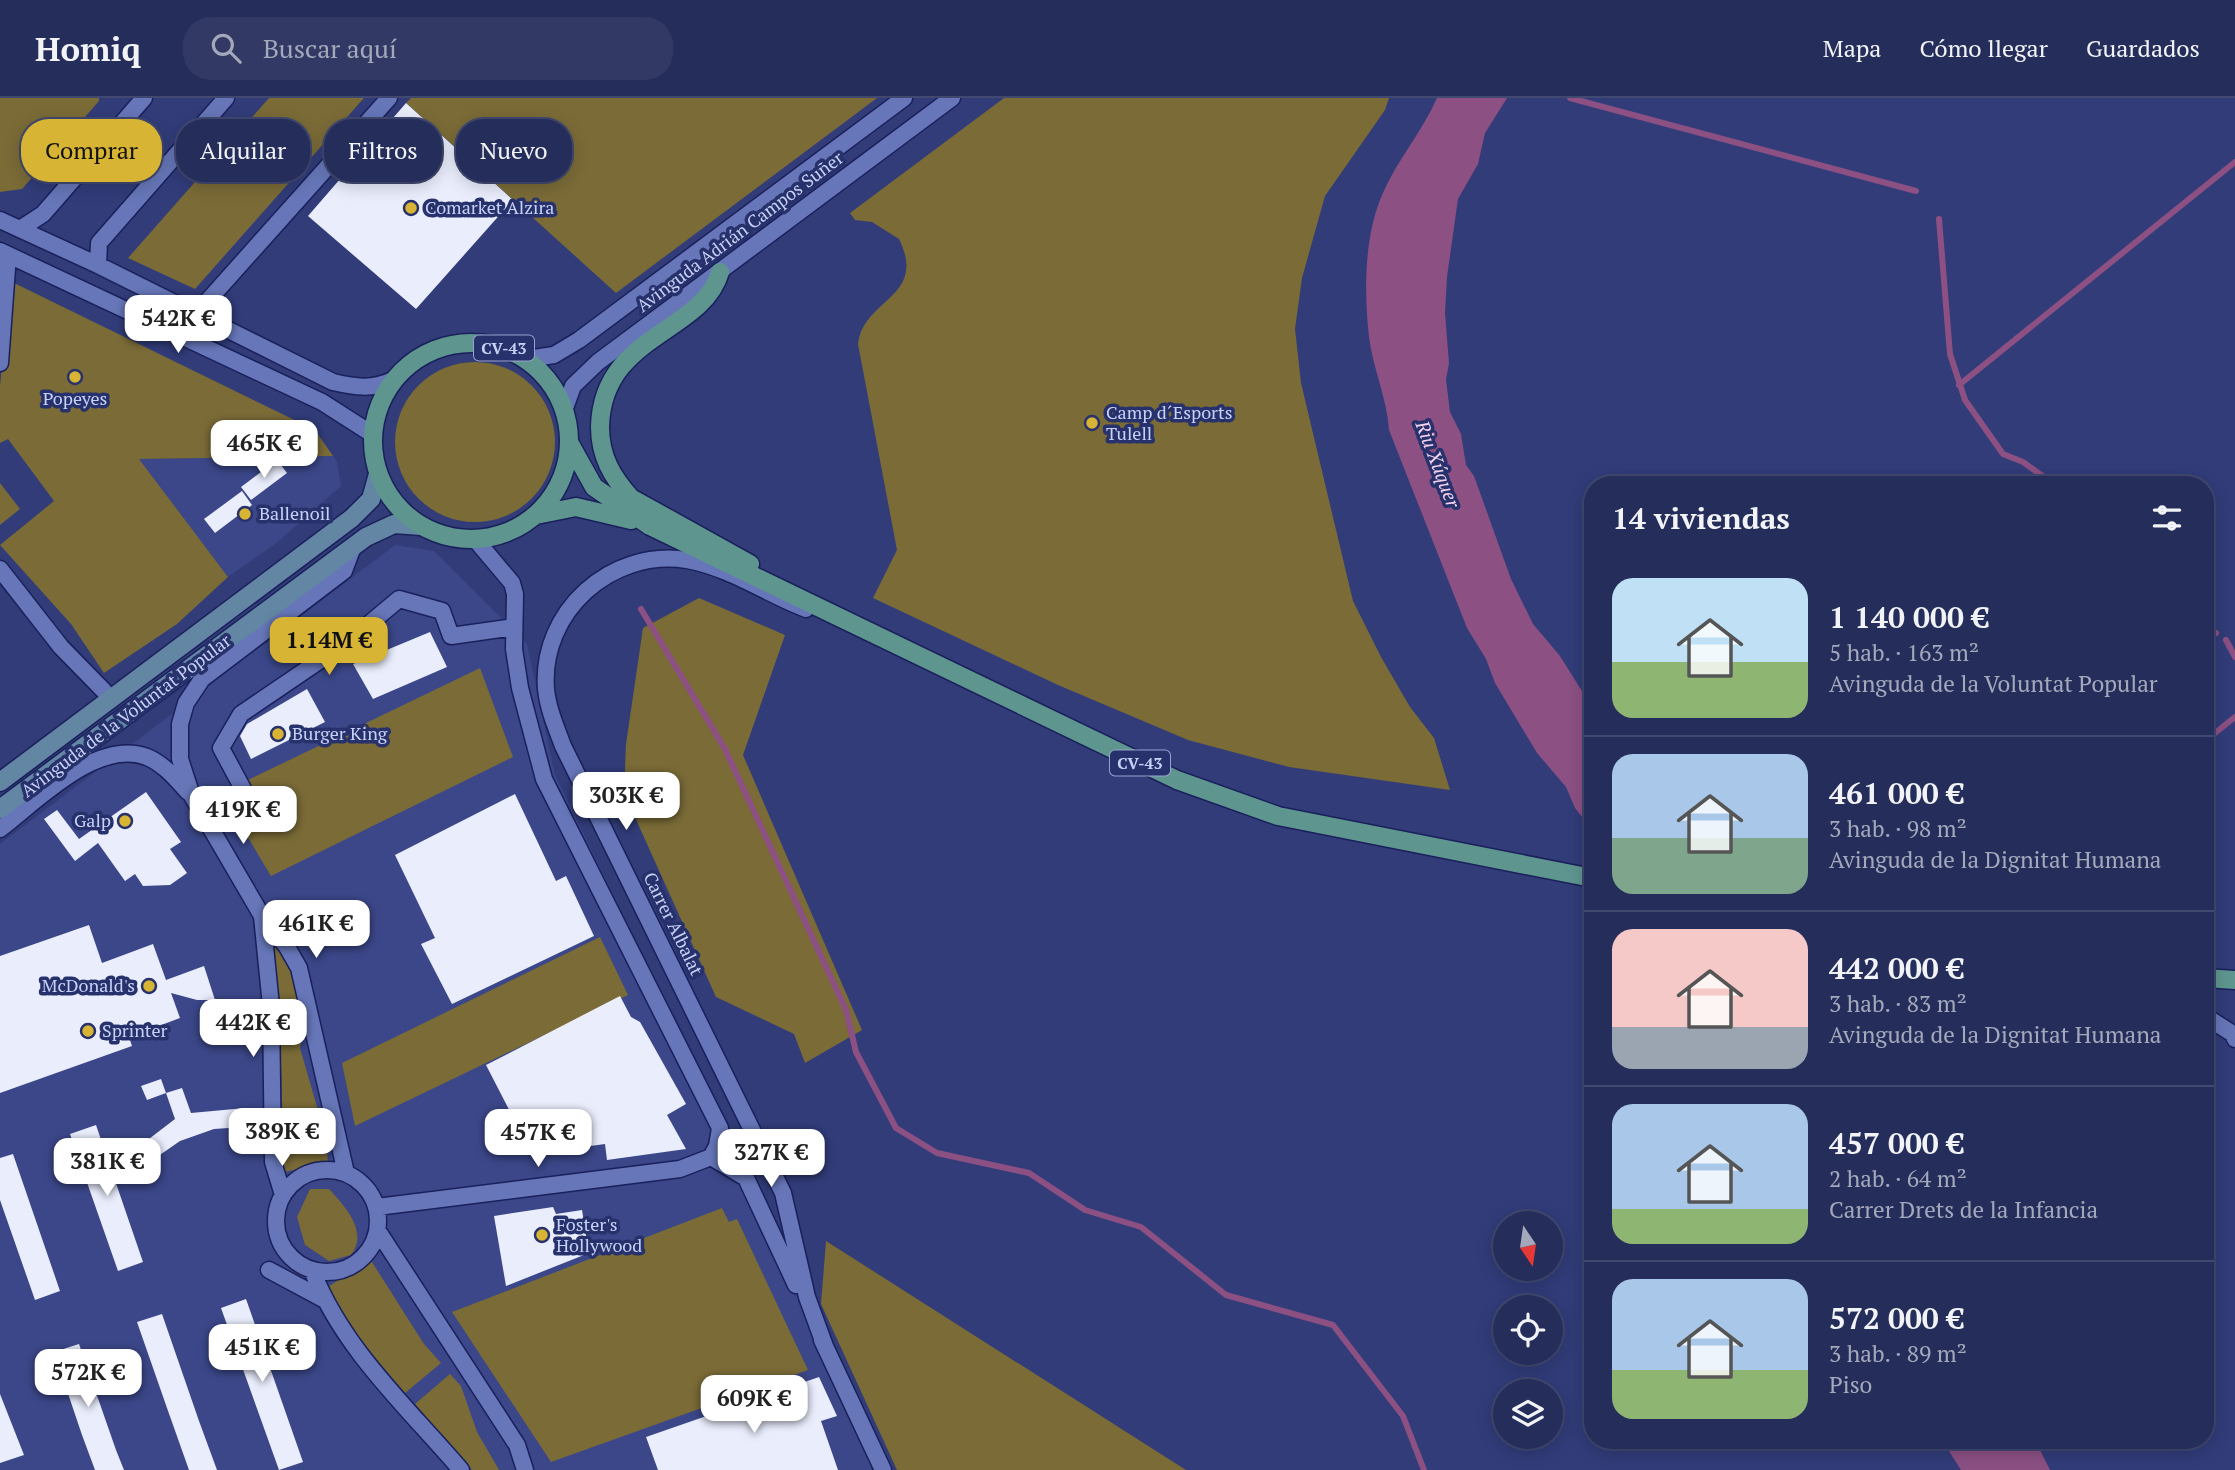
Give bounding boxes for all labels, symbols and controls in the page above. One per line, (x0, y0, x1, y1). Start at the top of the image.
search box (183, 17, 673, 80)
text: Homiq (35, 27, 141, 70)
icon: search (207, 29, 245, 67)
text: Buscar aquí (263, 31, 397, 65)
text: Mapa (1823, 32, 1881, 64)
text: Cómo llegar (1919, 32, 2048, 64)
text: Guardados (2086, 32, 2200, 64)
chip: Comprar (21, 119, 162, 182)
chip: Alquilar (176, 119, 310, 182)
chip: Filtros (324, 119, 442, 182)
chip: Nuevo (456, 119, 572, 182)
street label: Avinguda Adrián Campos Suñer (631, 145, 848, 317)
place label: Comarket Alzira (425, 195, 554, 219)
marker: Comarket Alzira (403, 200, 419, 216)
pin: 542K € (121, 296, 235, 355)
text: 542K € (141, 302, 215, 333)
road number: CV-43 (474, 336, 534, 360)
marker: Popeyes (67, 369, 83, 385)
place label: Popeyes (43, 386, 107, 410)
place label: Camp d´Esports Tulell (1106, 400, 1233, 445)
marker: Camp d´Esports Tulell (1084, 415, 1100, 431)
water label: Riu Xúquer (1410, 416, 1467, 511)
pin: 465K € (207, 420, 321, 480)
text: 465K € (227, 427, 301, 458)
text: 14 viviendas (1612, 498, 1790, 538)
icon: filters (2148, 499, 2186, 537)
place label: Ballenoil (259, 501, 331, 525)
marker: Ballenoil (237, 506, 253, 522)
text: 1 140 000 € (1829, 597, 1989, 637)
icon: home (1668, 606, 1752, 690)
pin: 1.14M € (264, 618, 394, 677)
text: 1.14M € (286, 624, 372, 655)
street label: Avinguda de la Voluntat Popular (15, 628, 235, 802)
text: 5 hab. · 163 m² (1829, 637, 1979, 668)
text: Avinguda de la Voluntat Popular (1829, 668, 2158, 699)
place label: Burger King (292, 721, 388, 745)
marker: Burger King (270, 726, 286, 742)
road number: CV-43 (1110, 750, 1170, 776)
pin: 303K € (569, 772, 683, 832)
text: 461 000 € (1829, 773, 1964, 813)
text: 303K € (589, 779, 663, 810)
icon: home (1668, 782, 1752, 866)
pin: 419K € (186, 786, 300, 846)
text: 419K € (206, 793, 280, 824)
place label: Galp (74, 808, 111, 832)
marker: Galp (117, 813, 133, 829)
text: 3 hab. · 98 m² (1829, 813, 1967, 844)
text: Avinguda de la Dignitat Humana (1829, 844, 2161, 875)
street label: Carrer Albalat (638, 868, 709, 980)
pin: 461K € (259, 900, 373, 960)
text: 461K € (279, 907, 353, 938)
text: 442 000 € (1829, 948, 1964, 988)
icon: home (1668, 957, 1752, 1041)
place label: McDonald's (42, 973, 135, 997)
marker: McDonald's (141, 978, 157, 994)
text: 3 hab. · 83 m² (1829, 988, 1967, 1019)
pin: 442K € (196, 1000, 310, 1059)
text: 442K € (216, 1006, 290, 1037)
place label: Sprinter (102, 1018, 168, 1042)
text: Avinguda de la Dignitat Humana (1829, 1019, 2161, 1050)
marker: Sprinter (80, 1023, 96, 1039)
pin: 389K € (225, 1108, 339, 1168)
pin: 457K € (481, 1110, 595, 1169)
text: 389K € (245, 1115, 319, 1146)
text: 457K € (501, 1116, 575, 1147)
text: 457 000 € (1829, 1123, 1964, 1163)
pin: 327K € (714, 1130, 828, 1189)
icon: home (1668, 1132, 1752, 1216)
text: 327K € (734, 1136, 808, 1167)
pin: 381K € (50, 1138, 164, 1198)
text: 381K € (70, 1145, 144, 1176)
text: 2 hab. · 64 m² (1829, 1163, 1967, 1194)
text: Carrer Drets de la Infancia (1829, 1194, 2098, 1225)
north arrow (1493, 1211, 1563, 1281)
map controls (1493, 1211, 1563, 1449)
place label: Foster's Hollywood (556, 1212, 642, 1257)
marker: Foster's Hollywood (534, 1227, 550, 1243)
button: locate (1493, 1295, 1563, 1365)
text: 572 000 € (1829, 1298, 1964, 1338)
icon: home (1668, 1307, 1752, 1391)
pin: 451K € (205, 1324, 319, 1384)
text: 451K € (225, 1331, 299, 1362)
text: 3 hab. · 89 m² (1829, 1338, 1967, 1369)
pin: 572K € (31, 1350, 145, 1409)
text: 572K € (51, 1356, 125, 1387)
text: Piso (1829, 1369, 1872, 1400)
pin: 609K € (697, 1376, 811, 1435)
button: layers (1493, 1379, 1563, 1449)
text: 609K € (717, 1382, 791, 1413)

